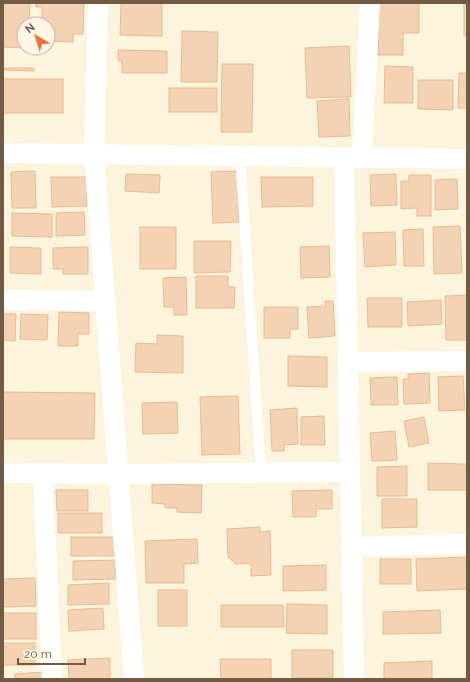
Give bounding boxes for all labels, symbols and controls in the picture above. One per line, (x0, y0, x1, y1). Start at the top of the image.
north arrow (16, 16, 56, 56)
text: N (23, 21, 37, 36)
scale bar (18, 640, 85, 666)
text: 20 m (24, 647, 52, 661)

